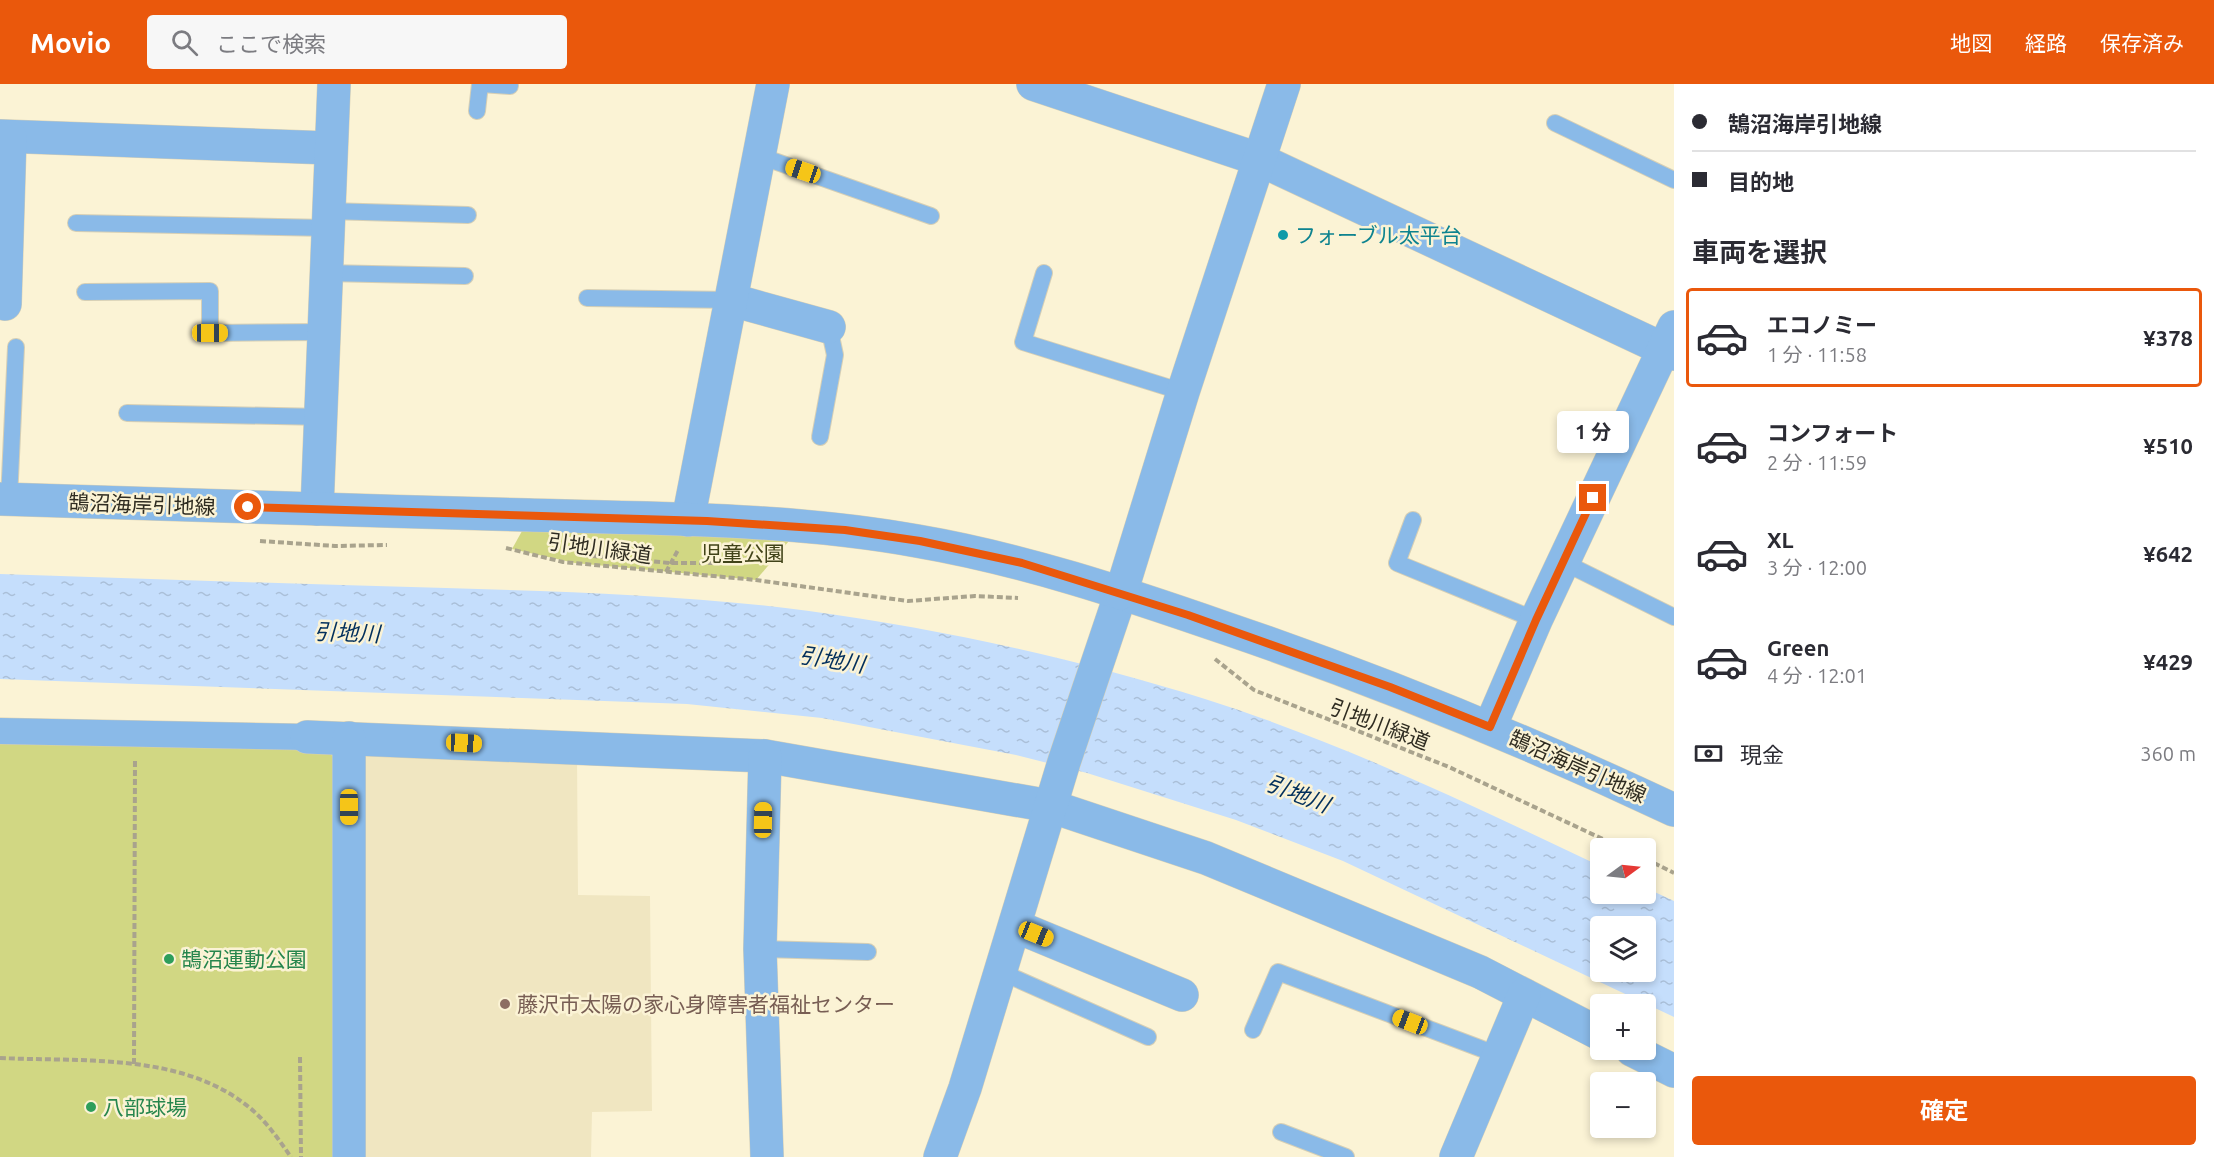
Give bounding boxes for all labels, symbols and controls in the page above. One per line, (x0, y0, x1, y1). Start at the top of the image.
search box (147, 15, 567, 69)
icon: search (168, 26, 201, 59)
text: Movio (30, 27, 111, 58)
text: ここで検索 (216, 31, 326, 56)
text: 地図 (1950, 31, 1992, 55)
text: 経路 (2025, 31, 2067, 55)
text: 保存済み (2100, 31, 2184, 55)
text: 鵠沼海岸引地線 (1728, 111, 1882, 136)
car (783, 157, 823, 185)
text: 目的地 (1728, 169, 1794, 194)
place label: フォーブル太平台 (1295, 223, 1462, 247)
marker: フォーブル太平台 (1276, 228, 1290, 242)
text: 車両を選択 (1692, 237, 1827, 267)
icon: car (1695, 311, 1749, 365)
text: エコノミー (1767, 312, 1877, 337)
car (192, 324, 228, 342)
text: ¥378 (2143, 325, 2193, 350)
text: 1 分 · 11:58 (1767, 343, 1867, 366)
callout: 1 分 (1557, 411, 1629, 453)
icon: car (1695, 419, 1749, 473)
text: 1 分 (1575, 420, 1611, 443)
text: コンフォート (1767, 420, 1898, 445)
text: ¥510 (2143, 433, 2193, 458)
text: 2 分 · 11:59 (1767, 451, 1867, 474)
route end (1579, 484, 1606, 511)
street label: 鵠沼海岸引地線 (68, 489, 216, 519)
route start (234, 493, 261, 520)
icon: car (1695, 527, 1749, 581)
text: XL (1767, 527, 1794, 552)
street label: 引地川緑道 (546, 529, 654, 567)
park label: 児童公園 (701, 541, 785, 565)
text: ¥642 (2143, 541, 2193, 566)
text: 3 分 · 12:00 (1767, 556, 1867, 579)
water label: 引地川 (314, 618, 382, 646)
icon: car (1695, 635, 1749, 689)
text: Green (1767, 635, 1829, 660)
water label: 引地川 (797, 641, 869, 677)
text: ¥429 (2143, 649, 2193, 674)
text: 4 分 · 12:01 (1767, 664, 1867, 687)
street label: 引地川緑道 (1327, 694, 1433, 754)
street label: 鵠沼海岸引地線 (1506, 725, 1650, 807)
car (446, 733, 482, 753)
icon: cash (1692, 737, 1725, 770)
text: 現金 (1740, 742, 1784, 767)
text: 360 m (2140, 742, 2196, 765)
water label: 引地川 (1263, 770, 1335, 817)
car (340, 789, 358, 825)
car (754, 802, 772, 838)
north arrow (1590, 838, 1656, 904)
map controls (1590, 838, 1656, 1138)
button: layers (1590, 916, 1656, 982)
car (1016, 919, 1056, 949)
place label: 鵠沼運動公園 (181, 947, 307, 971)
marker: 鵠沼運動公園 (162, 952, 176, 966)
place label: 藤沢市太陽の家心身障害者福祉センター (517, 992, 895, 1016)
button: + (1590, 994, 1656, 1060)
marker: 藤沢市太陽の家心身障害者福祉センター (498, 997, 512, 1011)
car (1390, 1007, 1430, 1037)
button: − (1590, 1072, 1656, 1138)
button: 確定 (1692, 1076, 2196, 1145)
place label: 八部球場 (103, 1095, 187, 1119)
marker: 八部球場 (84, 1100, 98, 1114)

